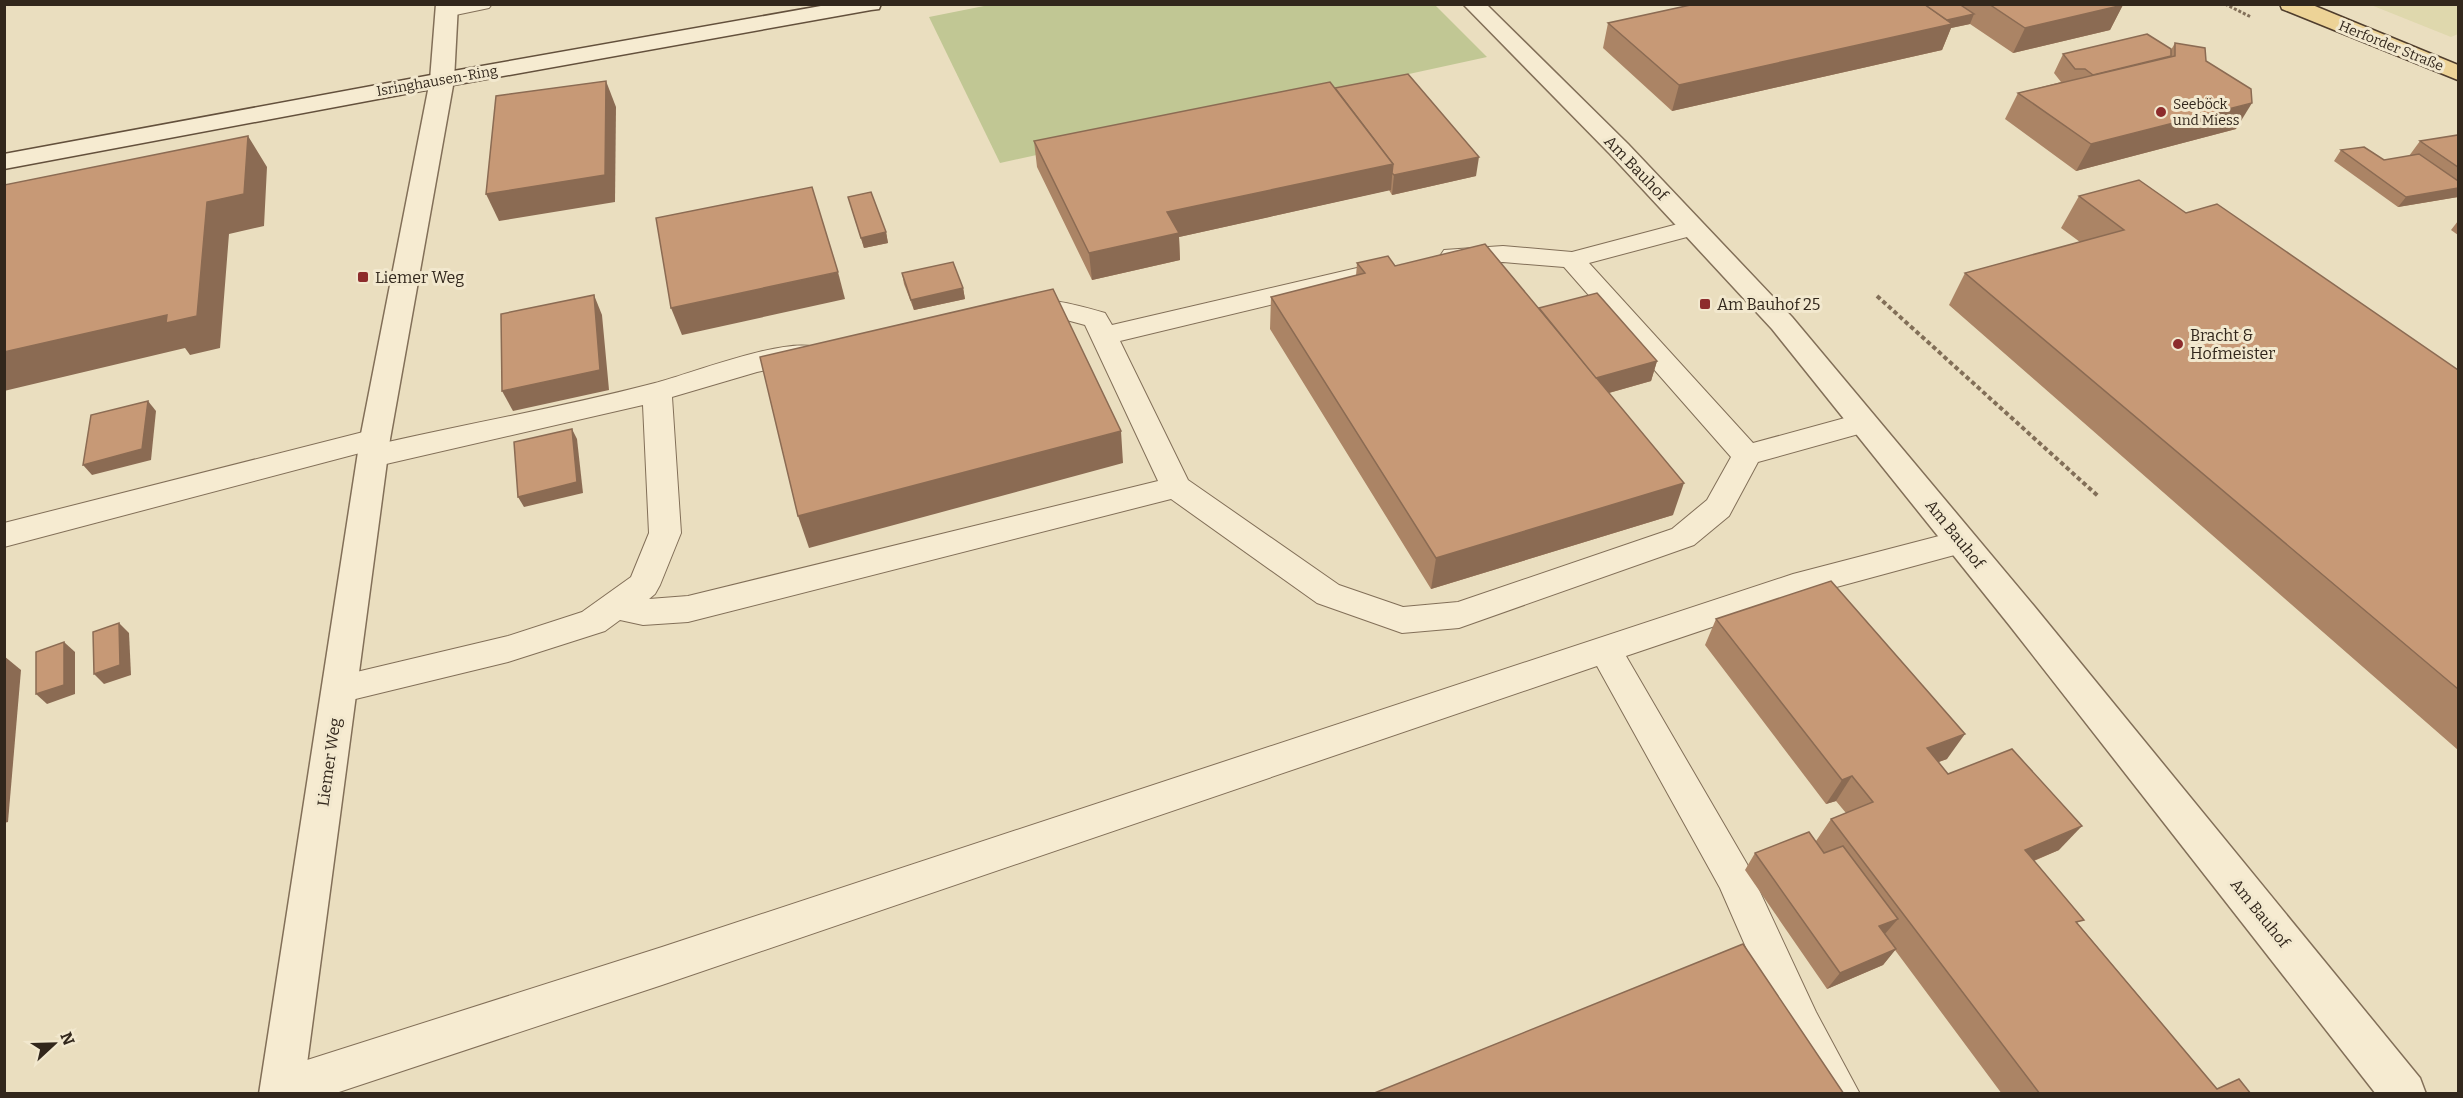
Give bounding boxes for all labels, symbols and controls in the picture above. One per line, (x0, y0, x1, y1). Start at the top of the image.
street label: Herforder Straße (2336, 17, 2446, 75)
street label: Isringhausen-Ring (375, 62, 499, 100)
place label: Seeböck und Miess (2173, 96, 2239, 129)
marker: Seeböck und Miess (2154, 105, 2168, 119)
street label: Am Bauhof (1600, 132, 1673, 205)
place label: Liemer Weg (375, 268, 464, 287)
marker: Liemer Weg (356, 270, 370, 284)
place label: Am Bauhof 25 (1717, 295, 1820, 314)
marker: Am Bauhof 25 (1698, 297, 1712, 311)
place label: Bracht & Hofmeister (2190, 326, 2275, 363)
marker: Bracht & Hofmeister (2171, 337, 2185, 351)
street label: Am Bauhof (1922, 496, 1989, 573)
street label: Liemer Weg (313, 716, 345, 808)
street label: Am Bauhof (2227, 875, 2294, 952)
north arrow (24, 1014, 84, 1074)
text: N (56, 1029, 79, 1048)

